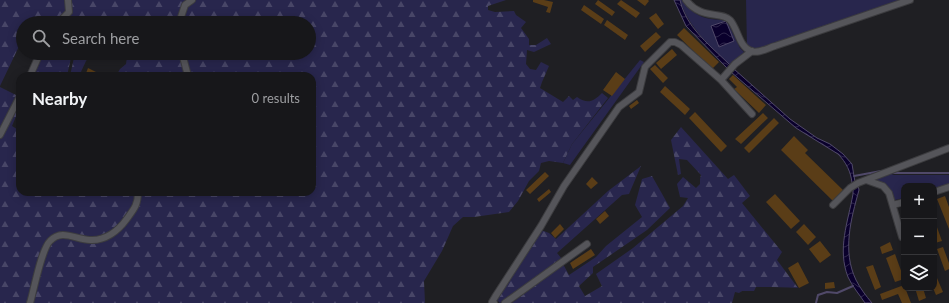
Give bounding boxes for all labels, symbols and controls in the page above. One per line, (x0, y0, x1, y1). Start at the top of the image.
search box (16, 16, 316, 60)
icon: search (30, 27, 52, 49)
text: Search here (62, 29, 139, 47)
text: Nearby (32, 88, 87, 109)
text: 0 results (252, 90, 300, 106)
map controls (901, 183, 937, 291)
button: + (901, 183, 937, 219)
button: − (901, 219, 937, 255)
button: layers (901, 255, 937, 291)

